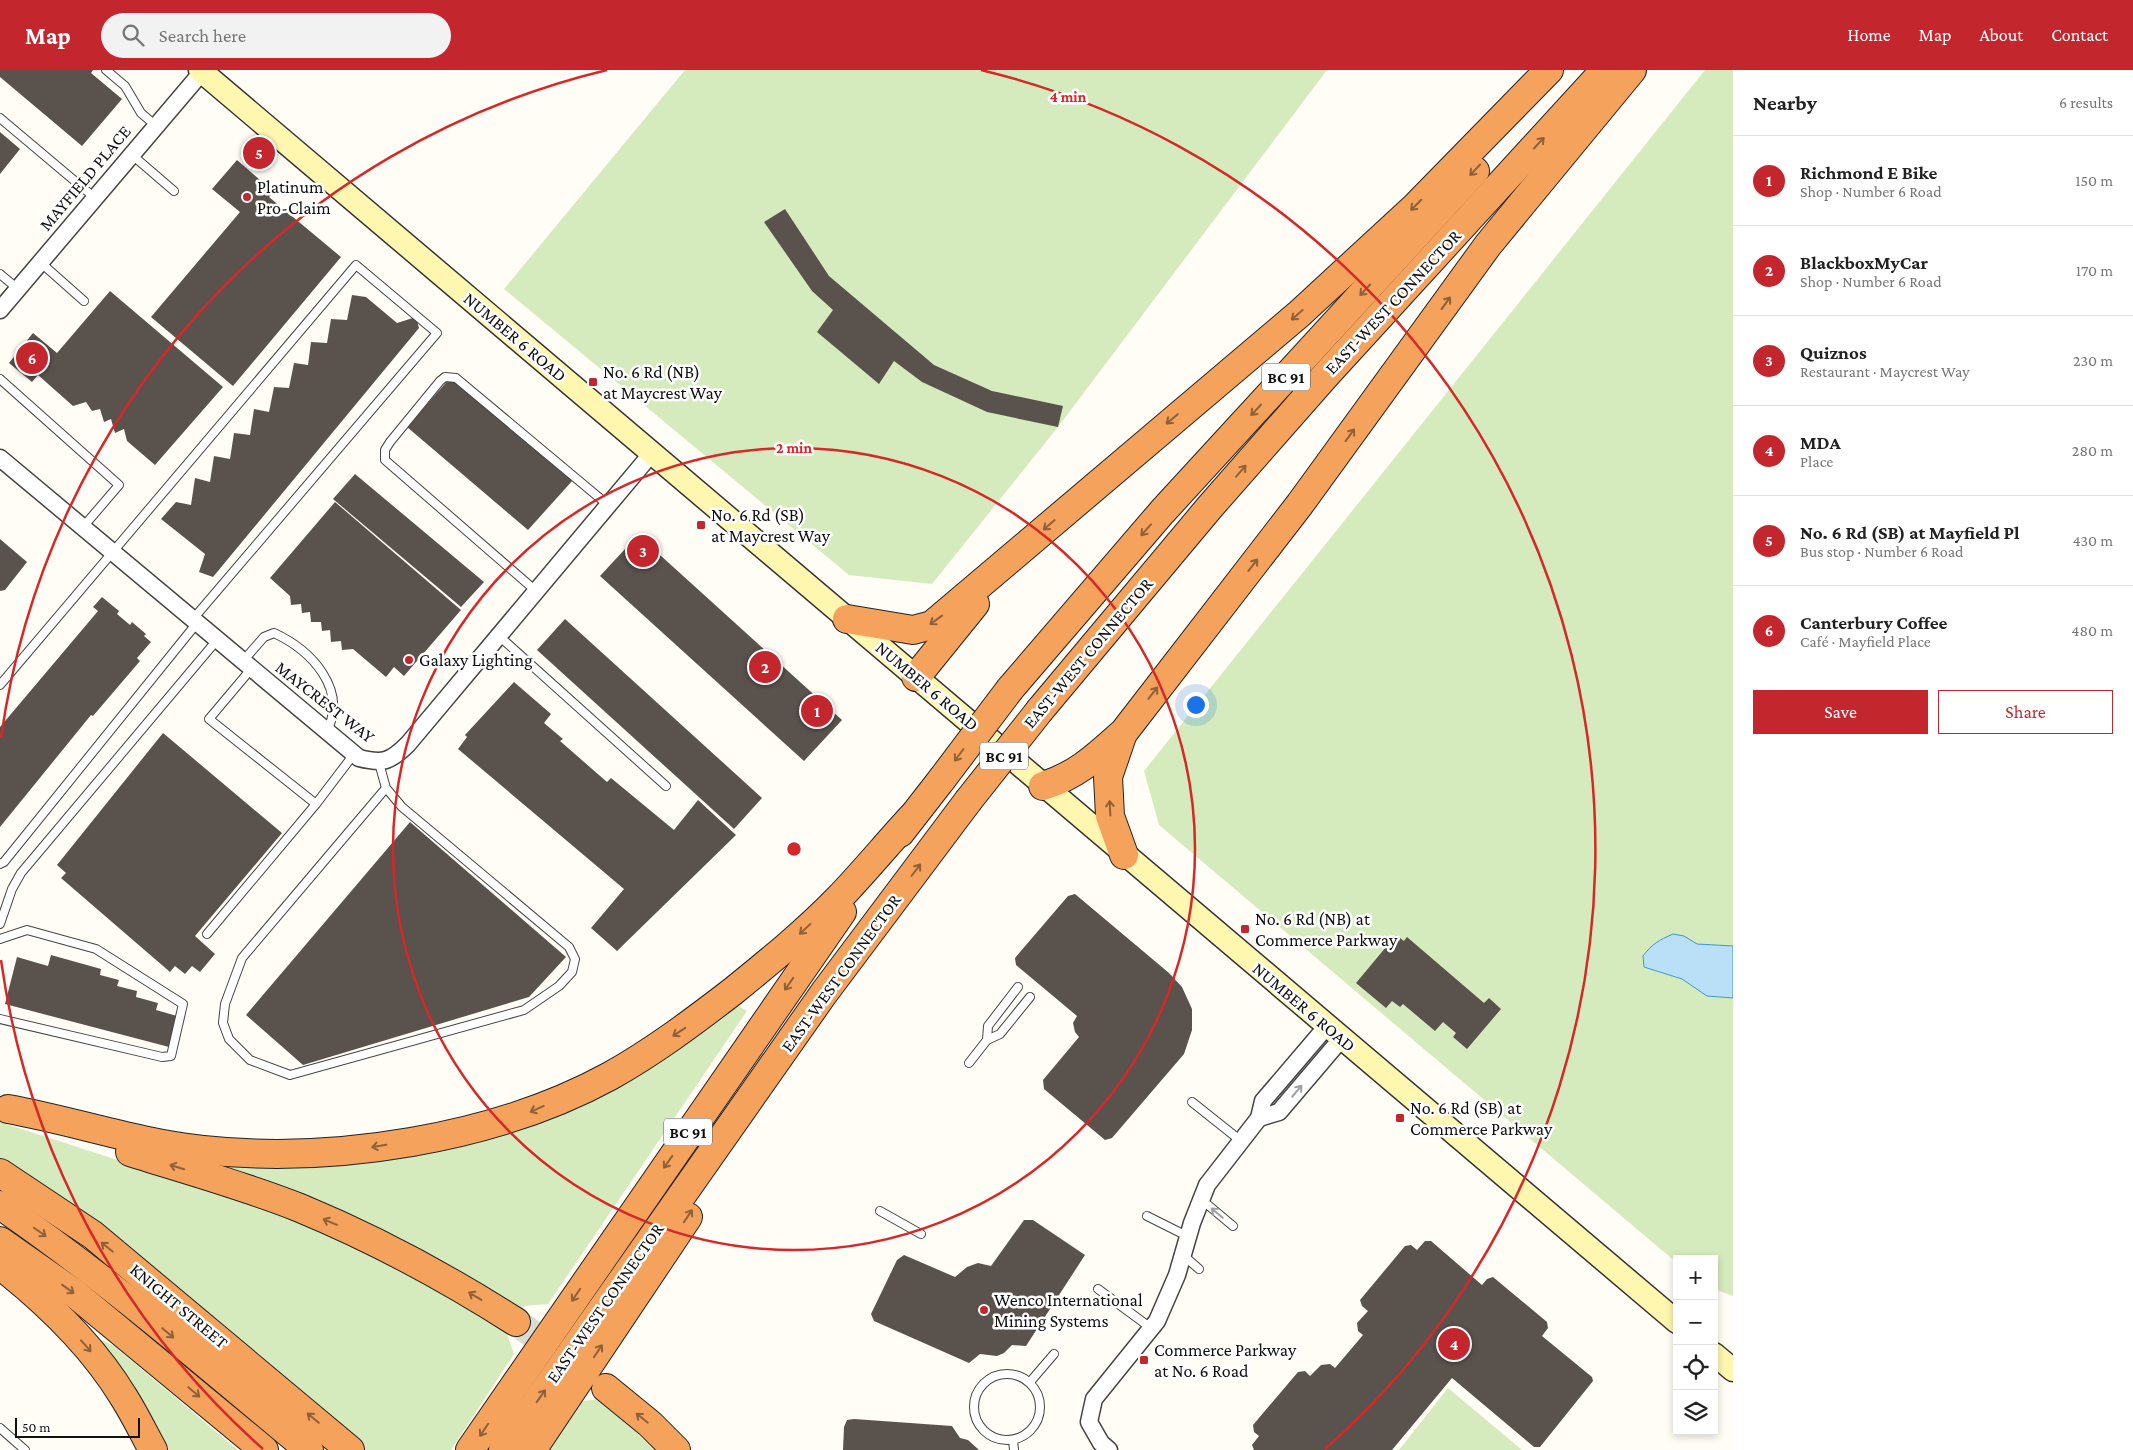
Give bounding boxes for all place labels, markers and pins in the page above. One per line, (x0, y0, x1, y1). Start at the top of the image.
pin: 5 (243, 134, 275, 172)
place label: Platinum Pro-Claim (257, 177, 331, 218)
marker: Platinum Pro-Claim (241, 191, 253, 203)
pin: 6 (16, 339, 48, 377)
place label: No. 6 Rd (NB) at Maycrest Way (603, 362, 723, 403)
marker: No. 6 Rd (NB) at Maycrest Way (587, 376, 599, 388)
place label: No. 6 Rd (SB) at Maycrest Way (711, 505, 831, 546)
marker: No. 6 Rd (SB) at Maycrest Way (695, 519, 707, 531)
pin: 3 (627, 532, 659, 570)
pin: 2 (749, 648, 781, 686)
place label: Galaxy Lighting (419, 650, 533, 670)
marker: Galaxy Lighting (403, 654, 415, 666)
pin: 1 (801, 692, 833, 730)
centre of rings (785, 840, 803, 858)
place label: No. 6 Rd (NB) at Commerce Parkway (1255, 909, 1398, 950)
marker: No. 6 Rd (NB) at Commerce Parkway (1239, 923, 1251, 935)
place label: No. 6 Rd (SB) at Commerce Parkway (1410, 1098, 1553, 1139)
marker: No. 6 Rd (SB) at Commerce Parkway (1394, 1112, 1406, 1124)
place label: Wenco International Mining Systems (994, 1290, 1143, 1331)
marker: Wenco International Mining Systems (978, 1304, 990, 1316)
pin: 4 (1438, 1325, 1470, 1363)
place label: Commerce Parkway at No. 6 Road (1154, 1340, 1297, 1381)
marker: Commerce Parkway at No. 6 Road (1138, 1354, 1150, 1366)

